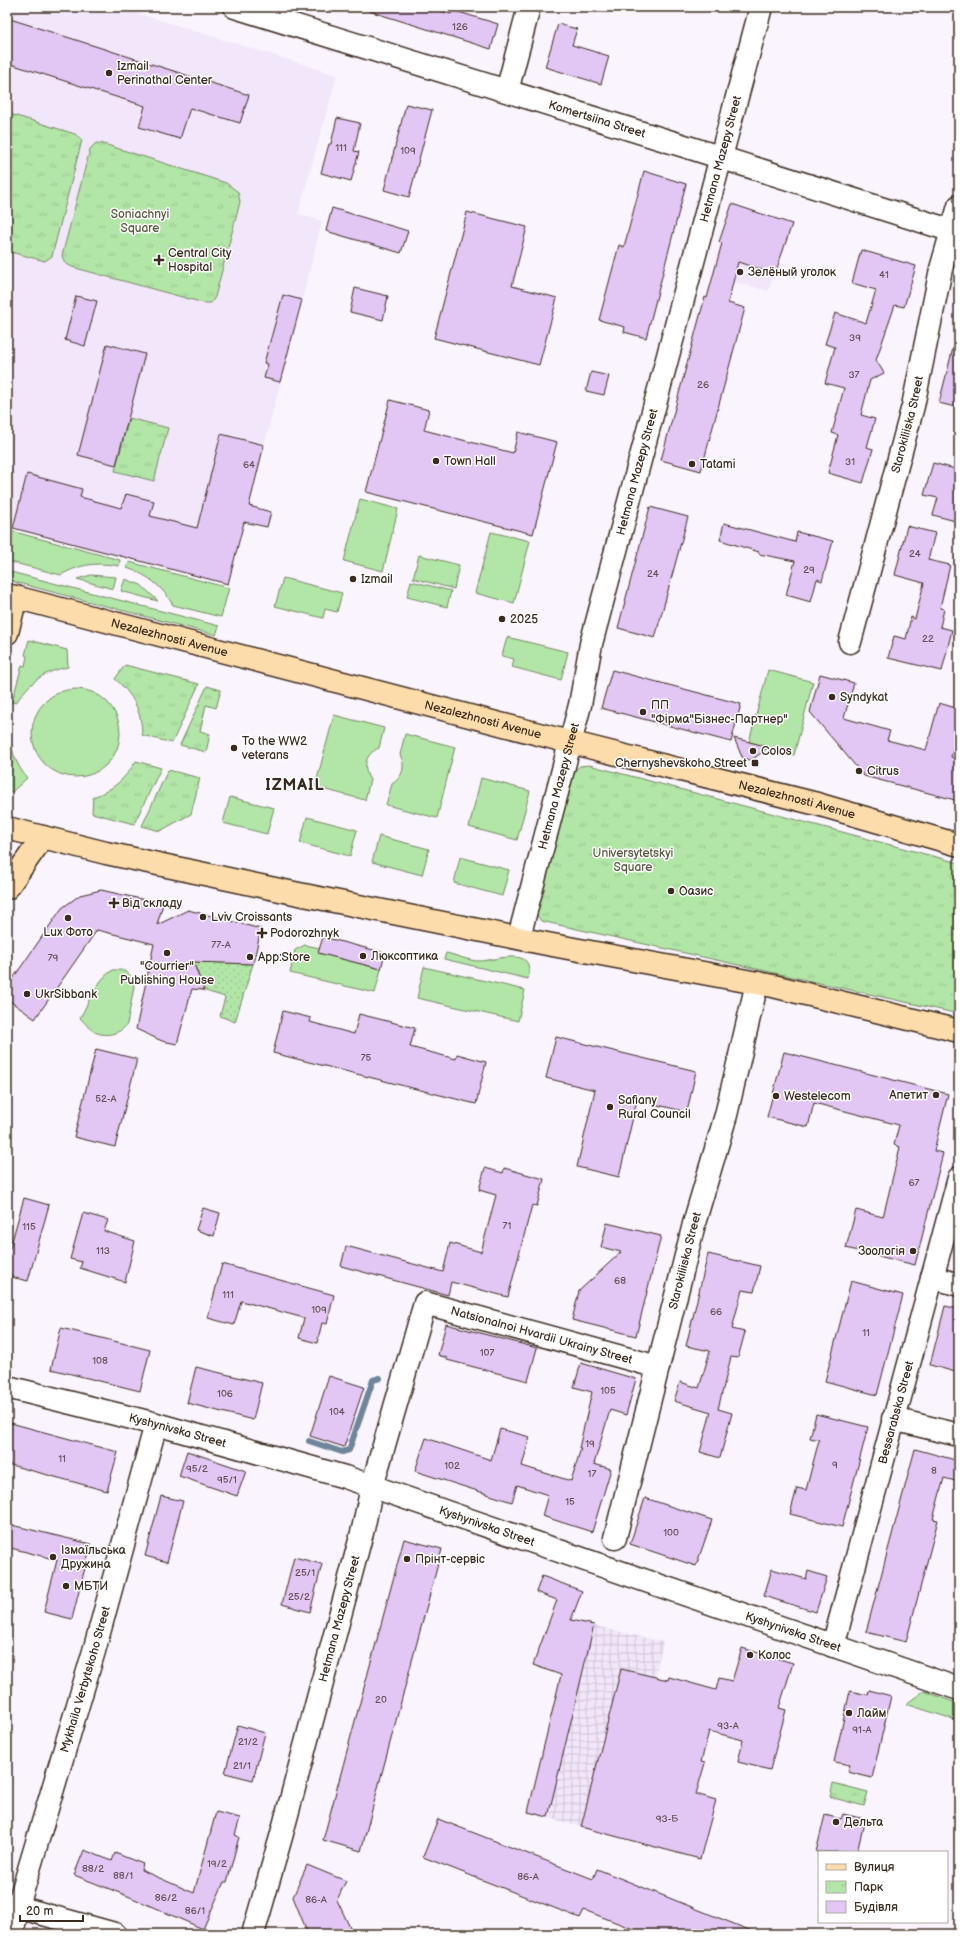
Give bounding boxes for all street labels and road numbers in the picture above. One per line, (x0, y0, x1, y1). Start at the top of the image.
street label: Hetmana Mazepy Street (697, 94, 745, 224)
street label: Komertsiina Street (547, 97, 648, 142)
street label: Starokiliiska Street (888, 374, 927, 475)
street label: Hetmana Mazepy Street (613, 407, 662, 537)
street label: Nezalezhnosti Avenue (109, 616, 229, 660)
street label: Nezalezhnosti Avenue (423, 698, 543, 742)
street label: Hetmana Mazepy Street (535, 721, 583, 851)
street label: Nezalezhnosti Avenue (737, 778, 857, 823)
street label: Starokiliiska Street (666, 1210, 705, 1311)
street label: Natsionalnoi Hvardii Ukrainy Street (449, 1303, 634, 1368)
street label: Bessarabska Street (875, 1359, 918, 1466)
street label: Kyshynivska Street (127, 1411, 228, 1451)
street label: Kyshynivska Street (437, 1503, 537, 1550)
street label: Hetmana Mazepy Street (316, 1553, 364, 1684)
street label: Mykhaila Verbytskoho Street (57, 1604, 114, 1754)
street label: Kyshynivska Street (743, 1609, 843, 1656)

